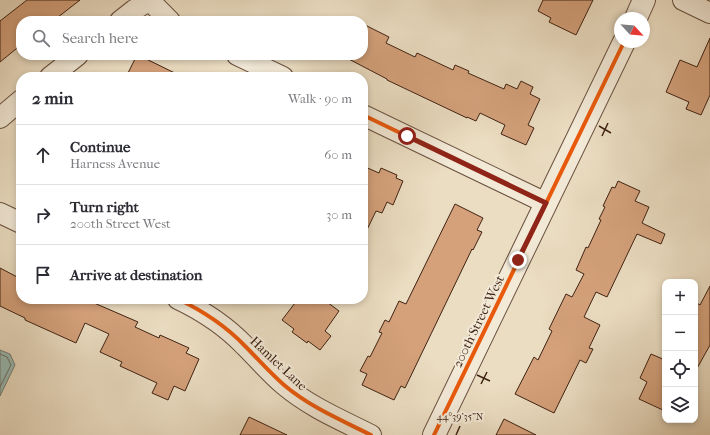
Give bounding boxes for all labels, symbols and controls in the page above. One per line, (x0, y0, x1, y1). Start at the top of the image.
north arrow (614, 12, 650, 48)
search box (16, 16, 368, 60)
icon: search (30, 27, 52, 49)
text: Search here (62, 29, 138, 47)
text: 2 min (32, 88, 73, 108)
text: Walk · 90 m (288, 91, 352, 106)
route start (398, 127, 416, 145)
text: Continue (70, 138, 130, 156)
icon: ahead (32, 144, 54, 166)
text: 60 m (324, 147, 352, 162)
text: Harness Avenue (70, 156, 160, 171)
text: Turn right (70, 198, 139, 216)
icon: right (32, 204, 54, 226)
text: 30 m (326, 207, 352, 222)
text: 200th Street West (70, 216, 171, 231)
route end (509, 251, 527, 269)
icon: arrive (32, 264, 54, 286)
text: Arrive at destination (70, 266, 202, 284)
street label: 200th Street West (450, 272, 507, 370)
map controls (662, 279, 698, 423)
button: + (662, 279, 698, 315)
button: − (662, 315, 698, 351)
street label: Hamlet Lane (247, 333, 311, 394)
button: locate (662, 351, 698, 387)
button: layers (662, 387, 698, 423)
text: 44°39'35"N (437, 411, 484, 423)

